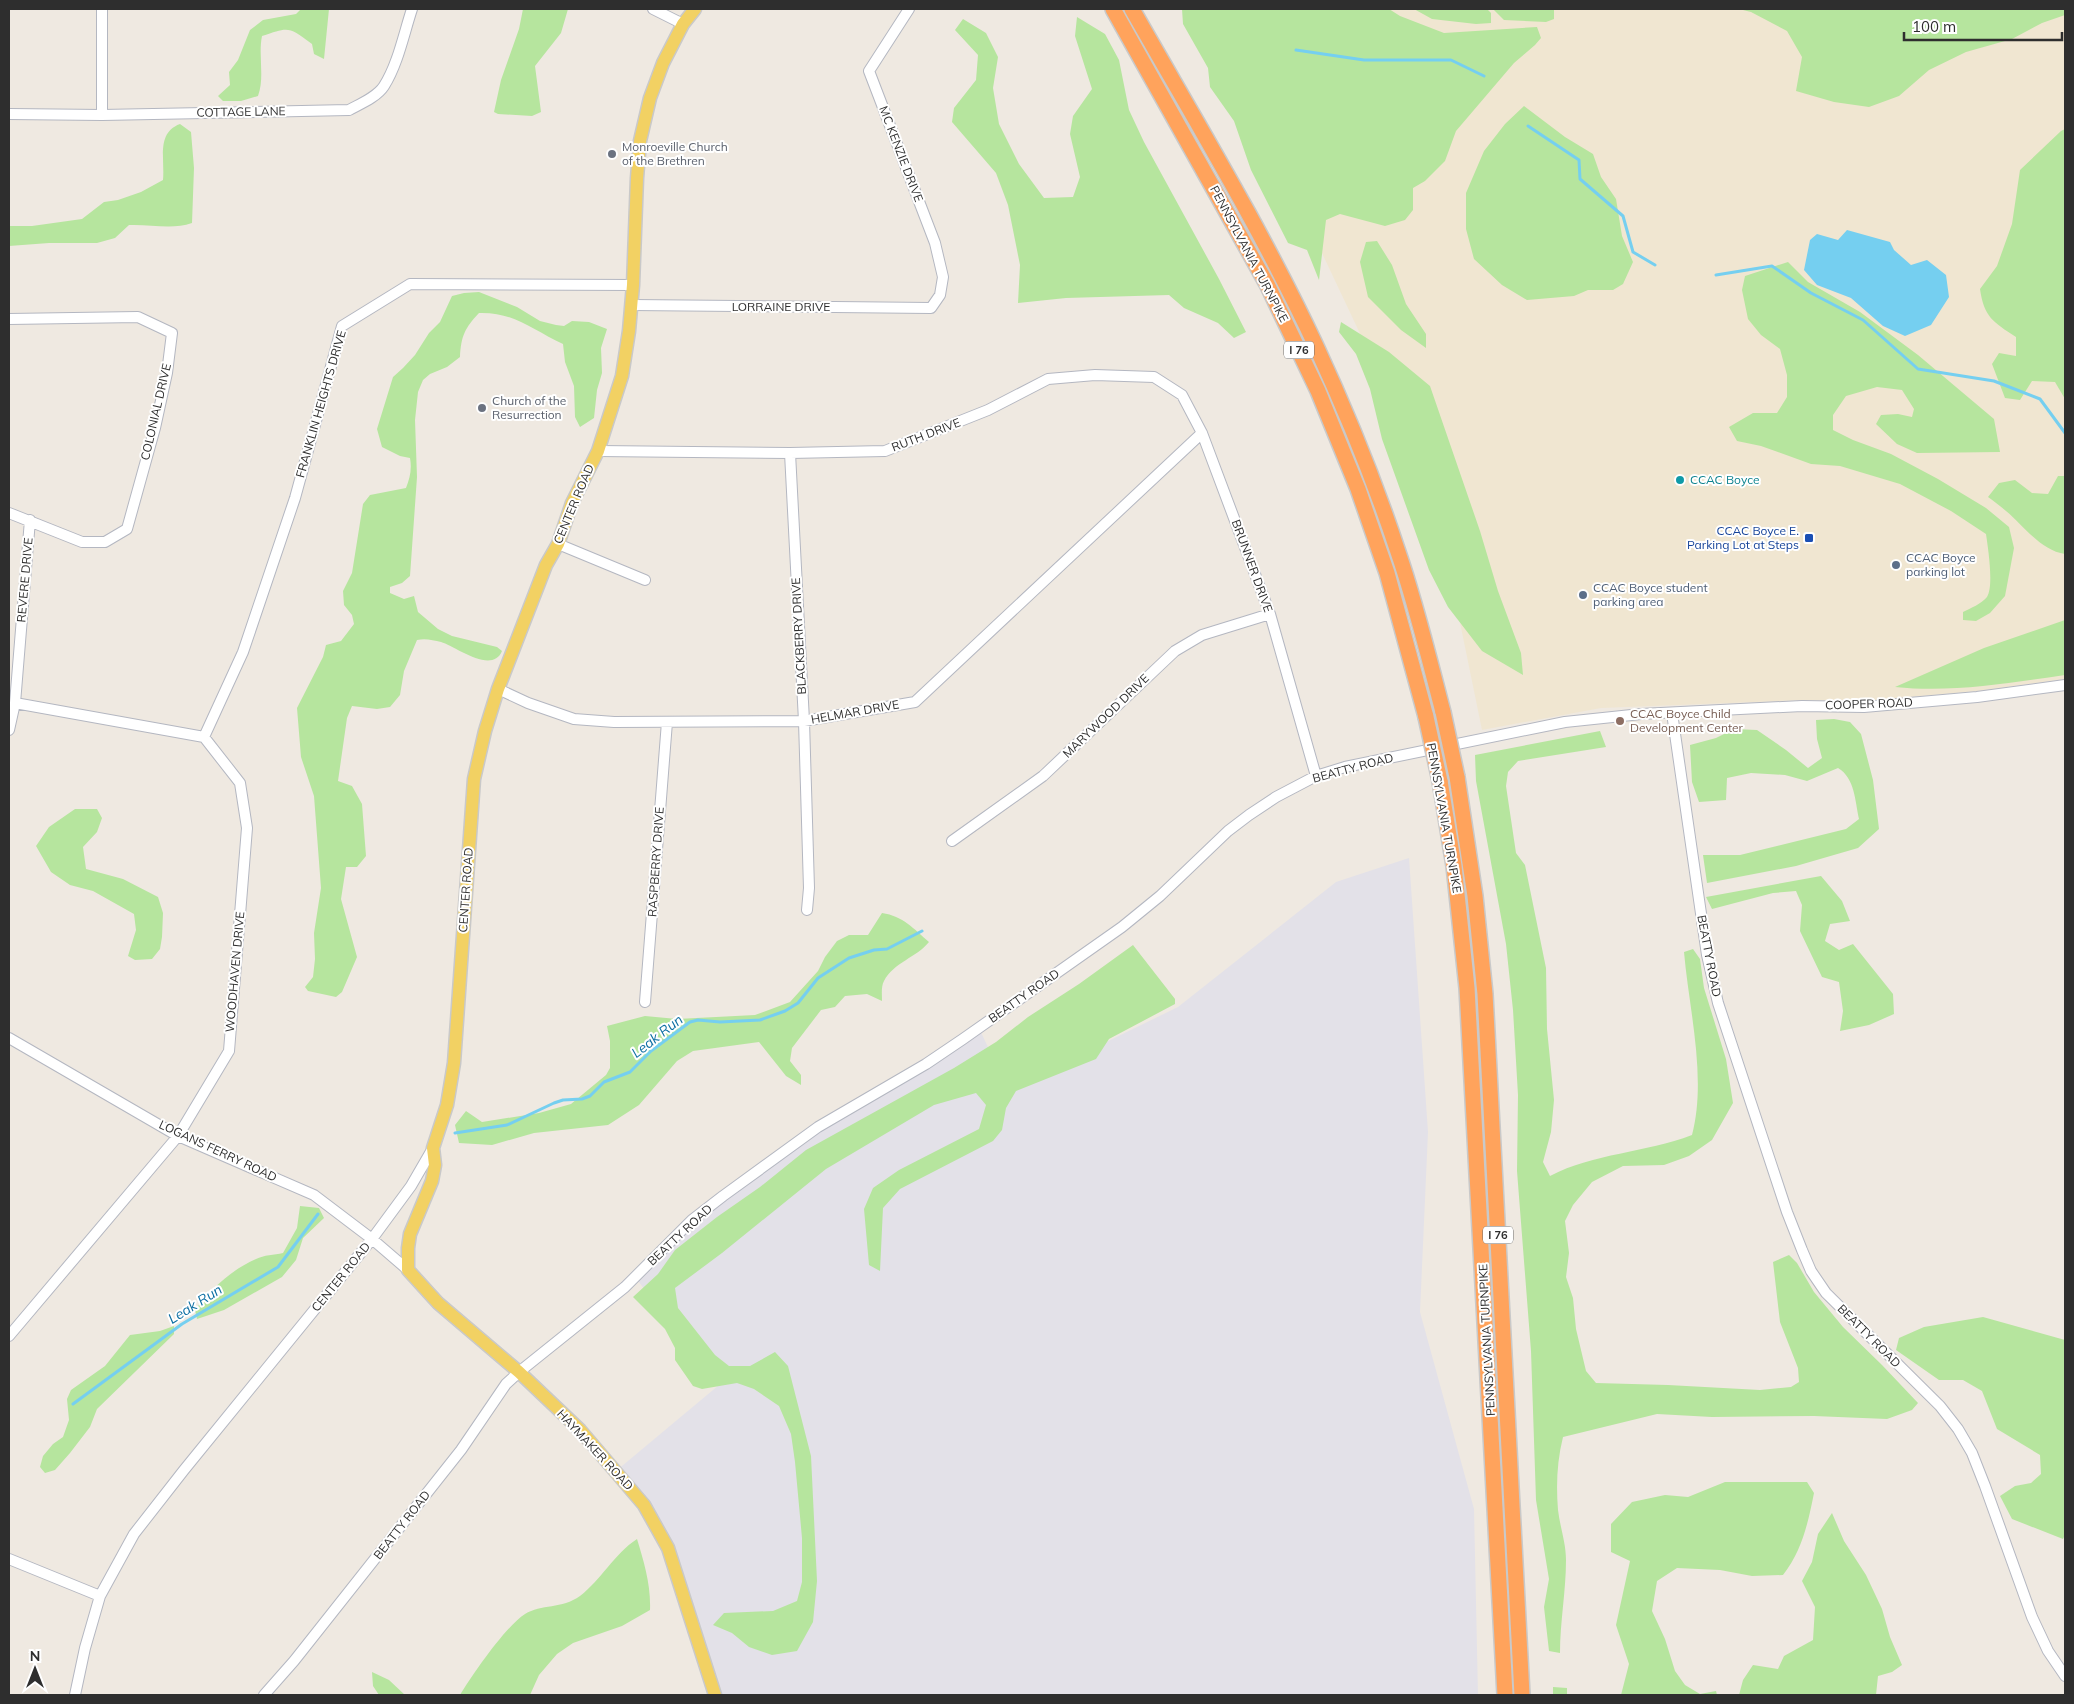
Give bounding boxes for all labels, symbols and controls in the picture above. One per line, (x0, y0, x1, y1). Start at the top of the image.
scale bar (1904, 10, 2062, 42)
text: 100 m (1912, 17, 1956, 36)
street label: COTTAGE LANE (196, 103, 286, 120)
street label: MC KENZIE DRIVE (876, 104, 927, 204)
place label: Monroeville Church of the Brethren (622, 139, 728, 168)
marker: Monroeville Church of the Brethren (606, 148, 618, 160)
street label: PENNSYLVANIA TURNPIKE (1207, 183, 1292, 325)
street label: LORRAINE DRIVE (732, 299, 830, 314)
street label: FRANKLIN HEIGHTS DRIVE (292, 328, 349, 479)
road number: I 76 (1284, 342, 1314, 358)
street label: COLONIAL DRIVE (137, 362, 174, 462)
place label: Church of the Resurrection (492, 393, 566, 422)
marker: Church of the Resurrection (476, 402, 488, 414)
street label: RUTH DRIVE (889, 415, 962, 455)
street label: CENTER ROAD (550, 462, 597, 546)
place label: CCAC Boyce (1690, 472, 1760, 487)
marker: CCAC Boyce (1674, 474, 1686, 486)
street label: BRUNNER DRIVE (1229, 517, 1276, 614)
place label: CCAC Boyce E. Parking Lot at Steps (1687, 523, 1799, 552)
marker: CCAC Boyce E. Parking Lot at Steps (1803, 532, 1815, 544)
street label: REVERE DRIVE (13, 537, 36, 623)
place label: CCAC Boyce parking lot (1906, 550, 1976, 579)
marker: CCAC Boyce parking lot (1890, 559, 1902, 571)
street label: BLACKBERRY DRIVE (788, 577, 809, 695)
place label: CCAC Boyce student parking area (1593, 580, 1708, 609)
marker: CCAC Boyce student parking area (1577, 589, 1589, 601)
street label: MARYWOOD DRIVE (1059, 671, 1152, 761)
street label: COOPER ROAD (1825, 694, 1913, 713)
street label: HELMAR DRIVE (810, 696, 900, 727)
place label: CCAC Boyce Child Development Center (1630, 706, 1744, 735)
marker: CCAC Boyce Child Development Center (1614, 715, 1626, 727)
street label: PENNSYLVANIA TURNPIKE (1424, 742, 1465, 894)
street label: BEATTY ROAD (1311, 749, 1395, 786)
street label: RASPBERRY DRIVE (644, 806, 667, 917)
street label: CENTER ROAD (455, 847, 476, 933)
street label: WOODHAVEN DRIVE (222, 911, 247, 1033)
street label: BEATTY ROAD (1694, 914, 1725, 998)
street label: BEATTY ROAD (985, 966, 1062, 1026)
water label: Leak Run (628, 1010, 686, 1062)
street label: LOGANS FERRY ROAD (157, 1117, 280, 1184)
street label: BEATTY ROAD (644, 1201, 715, 1269)
road number: I 76 (1483, 1226, 1513, 1244)
street label: CENTER ROAD (308, 1239, 373, 1314)
street label: PENNSYLVANIA TURNPIKE (1475, 1264, 1498, 1416)
water label: Leak Run (165, 1280, 225, 1328)
street label: BEATTY ROAD (1835, 1301, 1904, 1370)
street label: HAYMAKER ROAD (554, 1406, 637, 1493)
street label: BEATTY ROAD (370, 1487, 433, 1562)
north arrow (10, 1644, 60, 1694)
text: N (30, 1647, 40, 1665)

